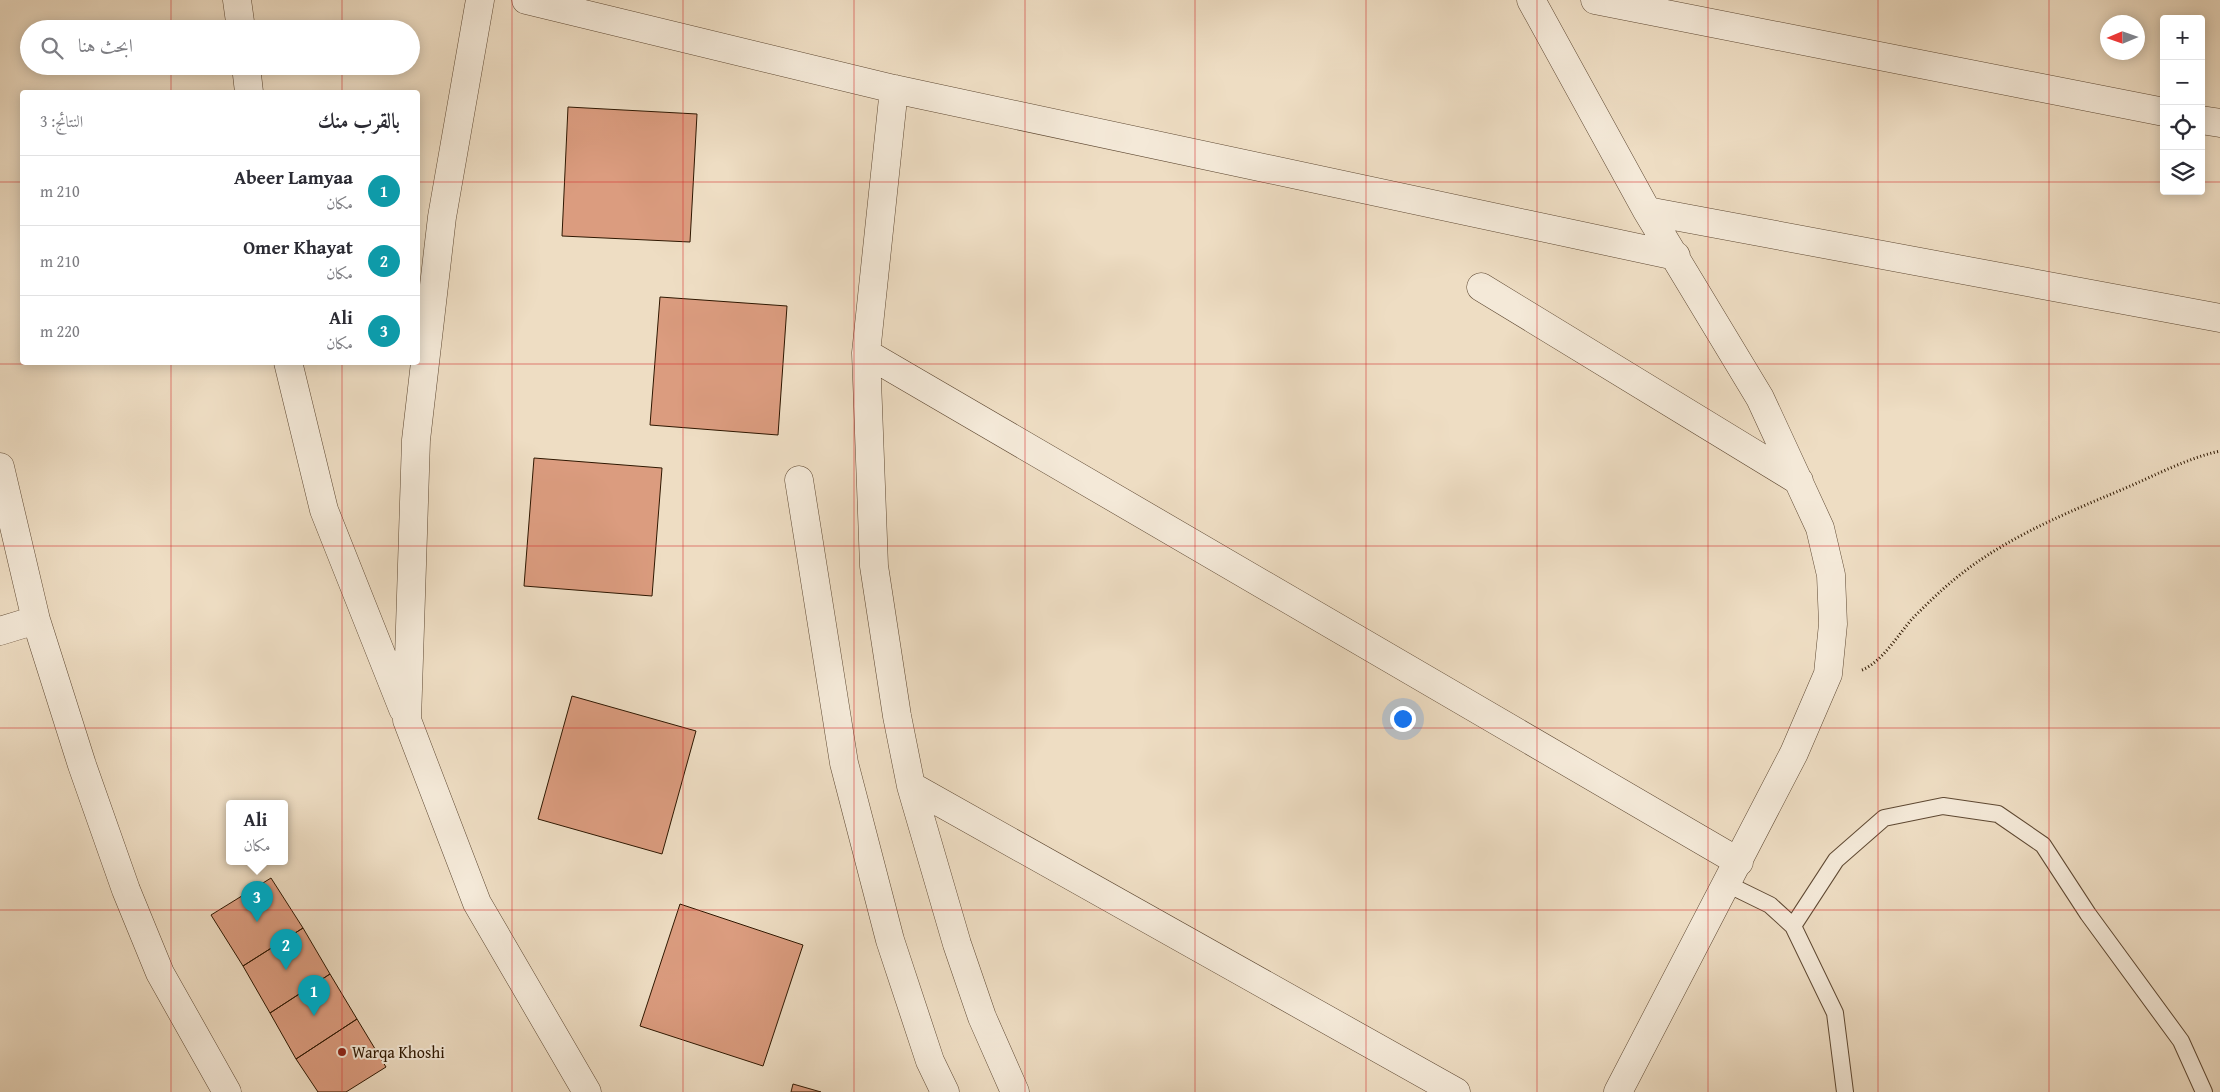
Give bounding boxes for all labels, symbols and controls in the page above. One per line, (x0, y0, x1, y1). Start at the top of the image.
north arrow (2100, 15, 2145, 60)
map controls (2160, 15, 2205, 195)
button: + (2160, 15, 2205, 60)
search box (20, 20, 420, 75)
text: ابحث هنا (78, 31, 133, 59)
icon: search (38, 34, 66, 62)
button: − (2160, 60, 2205, 105)
text: بالقرب منك (318, 105, 400, 136)
button: locate (2160, 105, 2205, 150)
text: النتائج: 3 (40, 109, 83, 133)
button: layers (2160, 150, 2205, 195)
text: Abeer Lamyaa (234, 163, 353, 191)
text: 210 m (40, 179, 80, 203)
text: 1 (380, 179, 388, 203)
text: مكان (326, 191, 353, 215)
text: Omer Khayat (243, 233, 353, 261)
text: 210 m (40, 249, 80, 273)
text: 2 (380, 249, 388, 273)
text: مكان (326, 261, 353, 285)
text: Ali (329, 303, 353, 331)
text: 220 m (40, 319, 80, 343)
text: 3 (380, 319, 388, 343)
text: مكان (326, 331, 353, 355)
your location (1390, 706, 1416, 732)
popup (226, 800, 288, 865)
text: Ali (244, 805, 268, 833)
text: مكان (244, 833, 270, 857)
pin: 3 (241, 881, 273, 922)
pin: 2 (270, 929, 302, 970)
pin: 1 (298, 975, 330, 1016)
place label: Warqa Khoshi (352, 1040, 445, 1064)
marker: Warqa Khoshi (336, 1046, 348, 1058)

